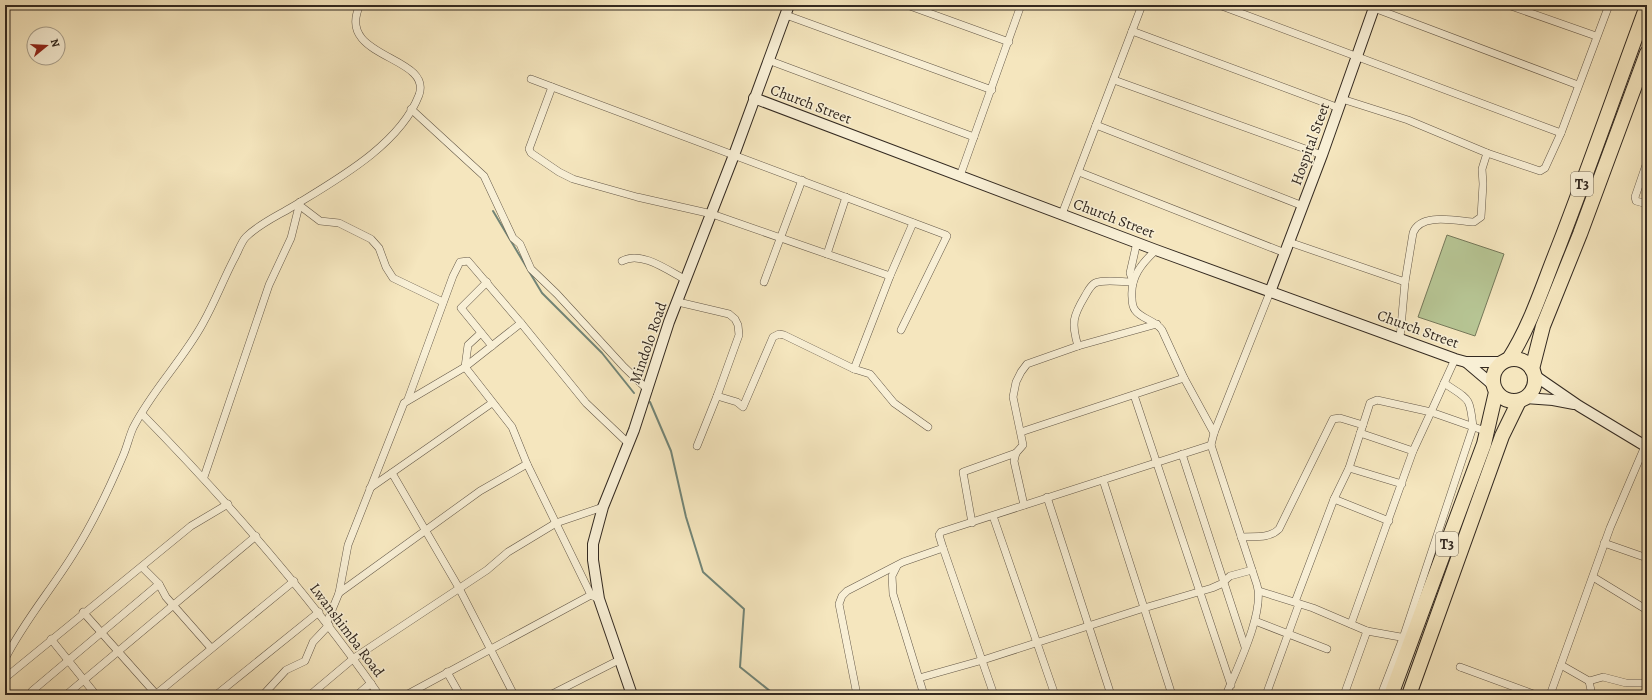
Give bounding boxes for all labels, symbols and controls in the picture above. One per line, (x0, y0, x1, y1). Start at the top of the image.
north arrow (26, 26, 66, 66)
text: N (47, 37, 63, 49)
street label: Church Street (768, 79, 854, 129)
street label: Hospital Steet (1286, 100, 1334, 188)
road number: T3 (1571, 172, 1593, 196)
street label: Church Street (1071, 193, 1157, 243)
street label: Mindolo Road (625, 298, 672, 387)
street label: Church Street (1374, 305, 1462, 353)
road number: T3 (1436, 532, 1458, 556)
street label: Lwanshimba Road (305, 579, 389, 682)

